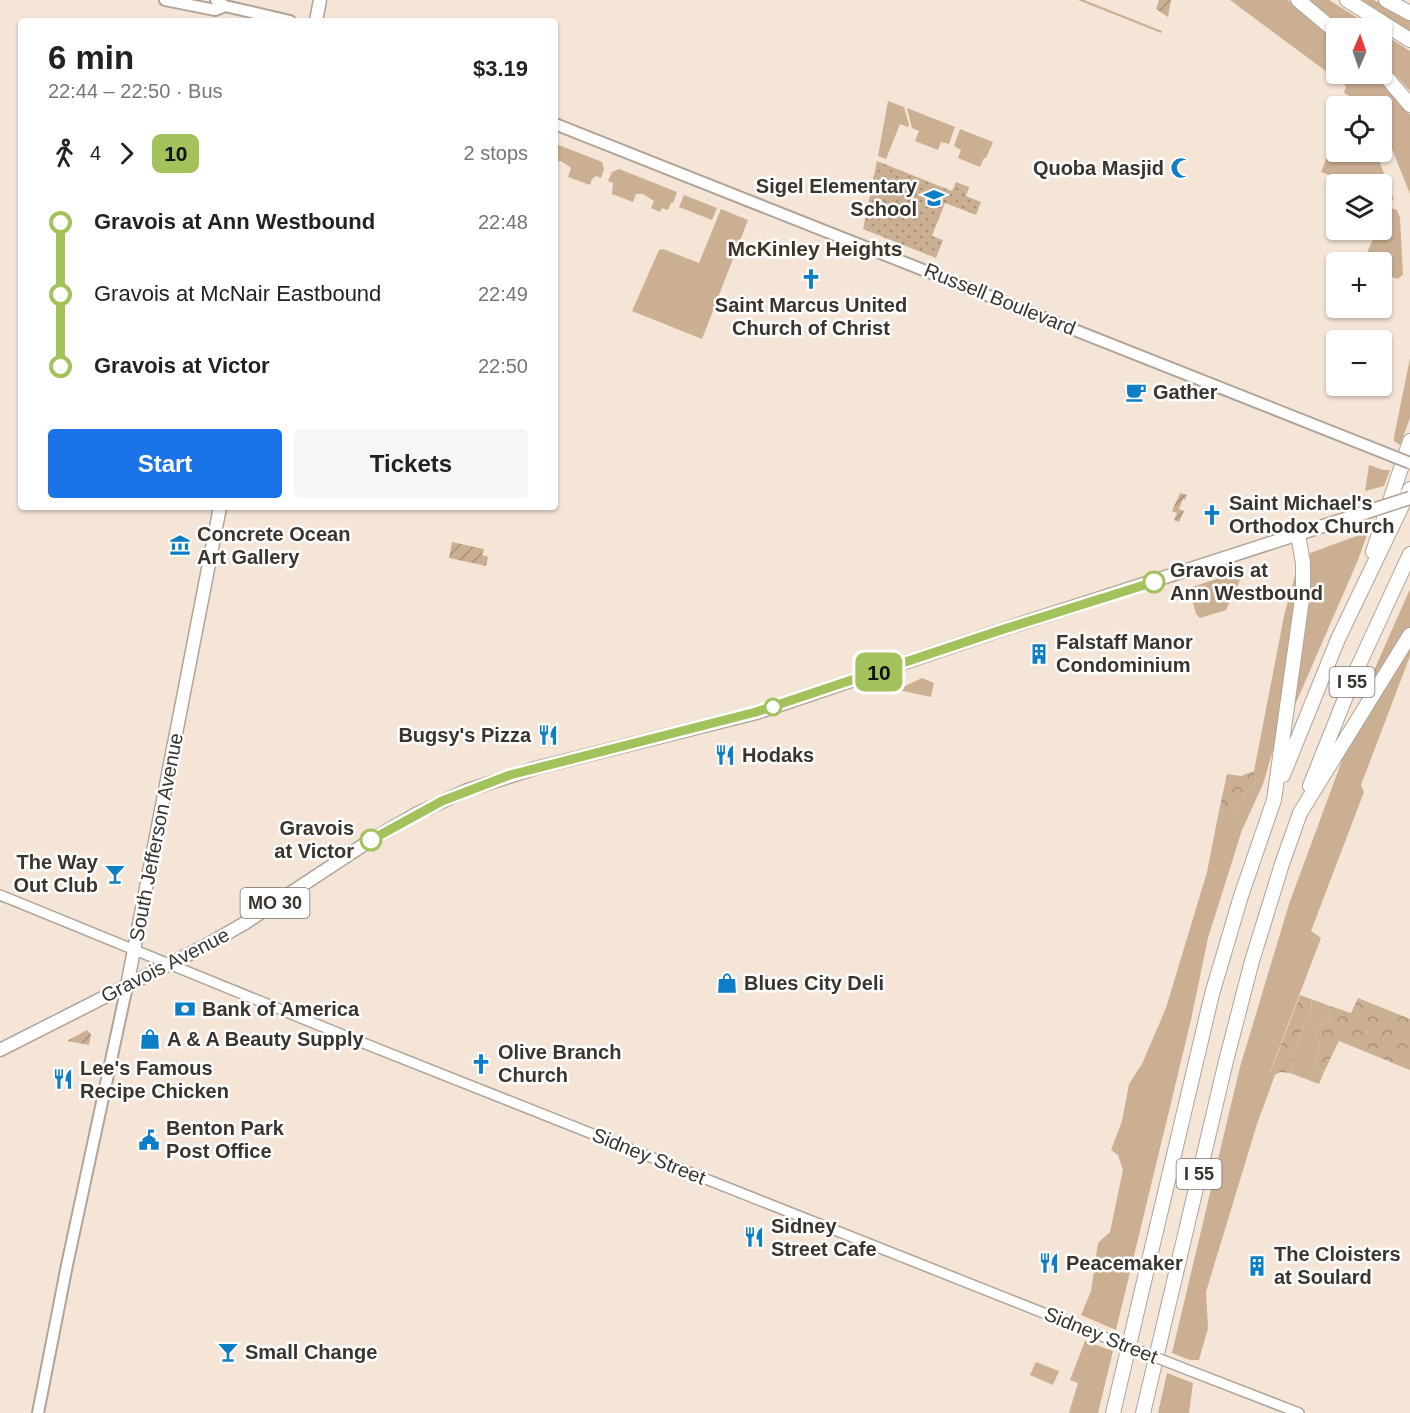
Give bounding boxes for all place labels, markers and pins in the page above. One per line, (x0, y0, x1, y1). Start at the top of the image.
mosque icon: Quoba Masjid (1169, 156, 1193, 180)
place label: Quoba Masjid (1033, 157, 1164, 179)
place label: Sigel Elementary School (756, 175, 918, 220)
school or university icon: Sigel Elementary School (922, 186, 946, 210)
church icon: Saint Marcus United Church of Christ (799, 267, 823, 291)
place label: Saint Marcus United Church of Christ (715, 294, 907, 339)
cafe icon: Gather (1124, 380, 1148, 404)
place label: Gather (1153, 381, 1218, 403)
place label: Saint Michael's Orthodox Church (1229, 492, 1395, 537)
church icon: Saint Michael's Orthodox Church (1200, 503, 1224, 527)
place label: Concrete Ocean Art Gallery (197, 523, 350, 568)
museum icon: Concrete Ocean Art Gallery (168, 533, 192, 557)
place label: Gravois at Ann Westbound (1170, 559, 1323, 604)
marker: Gravois at Ann Westbound (1143, 571, 1165, 593)
place label: Falstaff Manor Condominium (1056, 631, 1193, 676)
building icon: Falstaff Manor Condominium (1027, 642, 1051, 666)
unlabelled marker (764, 698, 782, 716)
restaurant icon: Bugsy's Pizza (536, 723, 560, 747)
place label: Bugsy's Pizza (398, 724, 532, 746)
restaurant icon: Hodaks (713, 743, 737, 767)
place label: Hodaks (742, 744, 814, 766)
place label: Gravois at Victor (274, 817, 354, 862)
marker: Gravois at Victor (360, 829, 382, 851)
place label: The Way Out Club (14, 851, 99, 896)
bar icon: The Way Out Club (103, 862, 127, 886)
shop icon: Blues City Deli (715, 971, 739, 995)
place label: Blues City Deli (744, 972, 884, 994)
bank icon: Bank of America (173, 997, 197, 1021)
place label: Bank of America (202, 998, 360, 1020)
shop icon: A & A Beauty Supply (138, 1027, 162, 1051)
place label: A & A Beauty Supply (167, 1028, 365, 1050)
place label: Olive Branch Church (498, 1041, 621, 1086)
church icon: Olive Branch Church (469, 1052, 493, 1076)
place label: Lee's Famous Recipe Chicken (80, 1057, 229, 1102)
restaurant icon: Lee's Famous Recipe Chicken (51, 1067, 75, 1091)
place label: Benton Park Post Office (166, 1117, 285, 1162)
public building icon: Benton Park Post Office (137, 1128, 161, 1152)
place label: Sidney Street Cafe (771, 1215, 877, 1260)
restaurant icon: Sidney Street Cafe (742, 1225, 766, 1249)
place label: The Cloisters at Soulard (1274, 1243, 1401, 1288)
restaurant icon: Peacemaker (1037, 1251, 1061, 1275)
place label: Peacemaker (1066, 1252, 1183, 1274)
building icon: The Cloisters at Soulard (1245, 1254, 1269, 1278)
bar icon: Small Change (216, 1340, 240, 1364)
place label: Small Change (245, 1341, 377, 1363)

